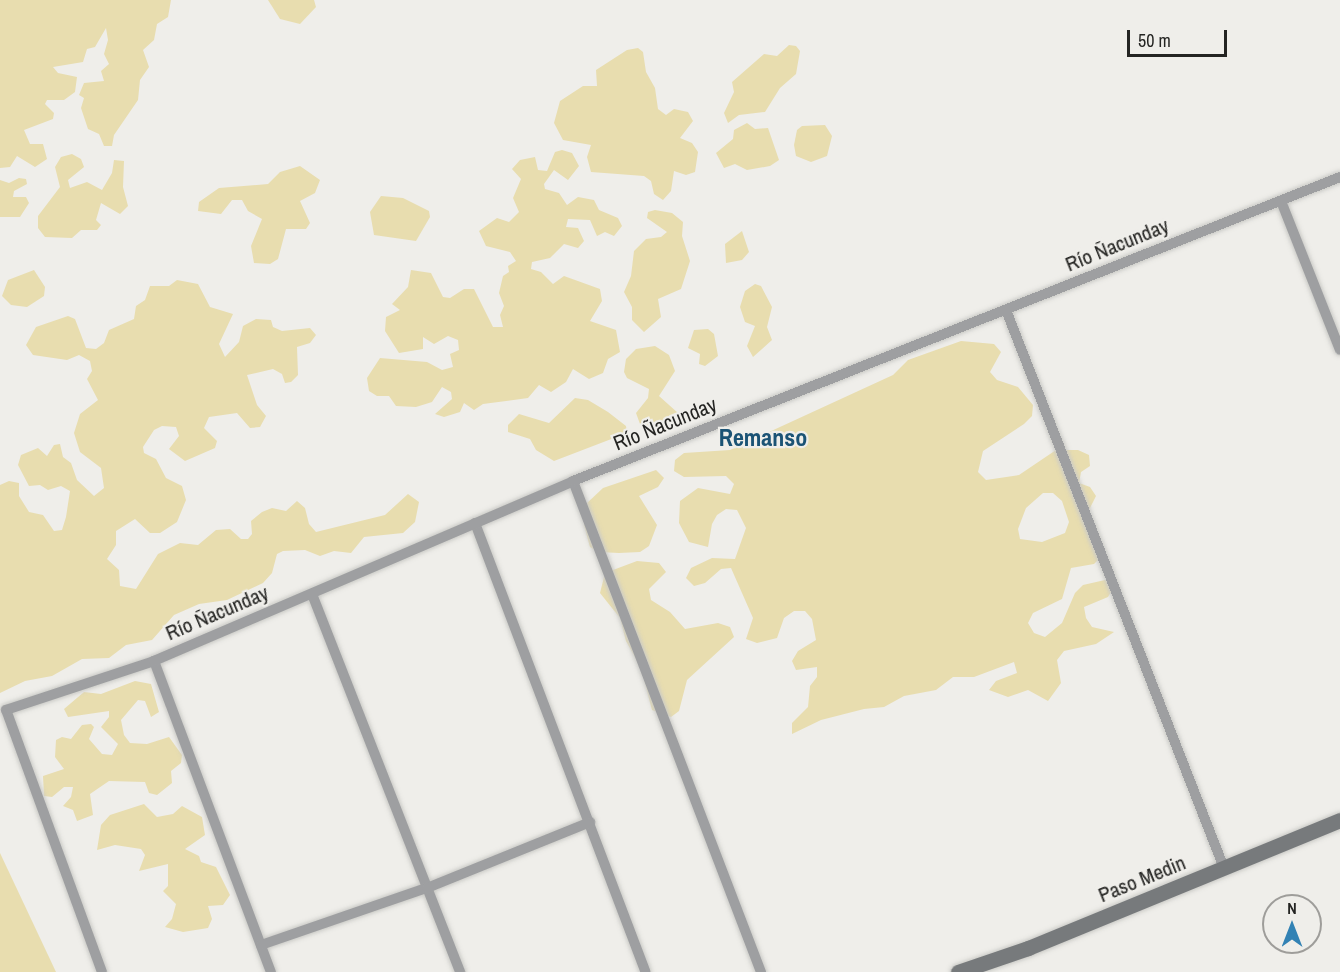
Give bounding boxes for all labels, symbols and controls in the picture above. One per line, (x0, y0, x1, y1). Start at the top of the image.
scale bar (1130, 18, 1230, 56)
text: 50 m (1138, 28, 1171, 53)
street label: Río Ñacunday (1062, 213, 1172, 277)
street label: Río Ñacunday (610, 392, 720, 456)
district label: Remanso (719, 424, 807, 452)
street label: Río Ñacunday (162, 580, 272, 646)
street label: Paso Medin (1095, 850, 1189, 908)
north arrow (1262, 894, 1322, 954)
text: N (1287, 897, 1297, 919)

